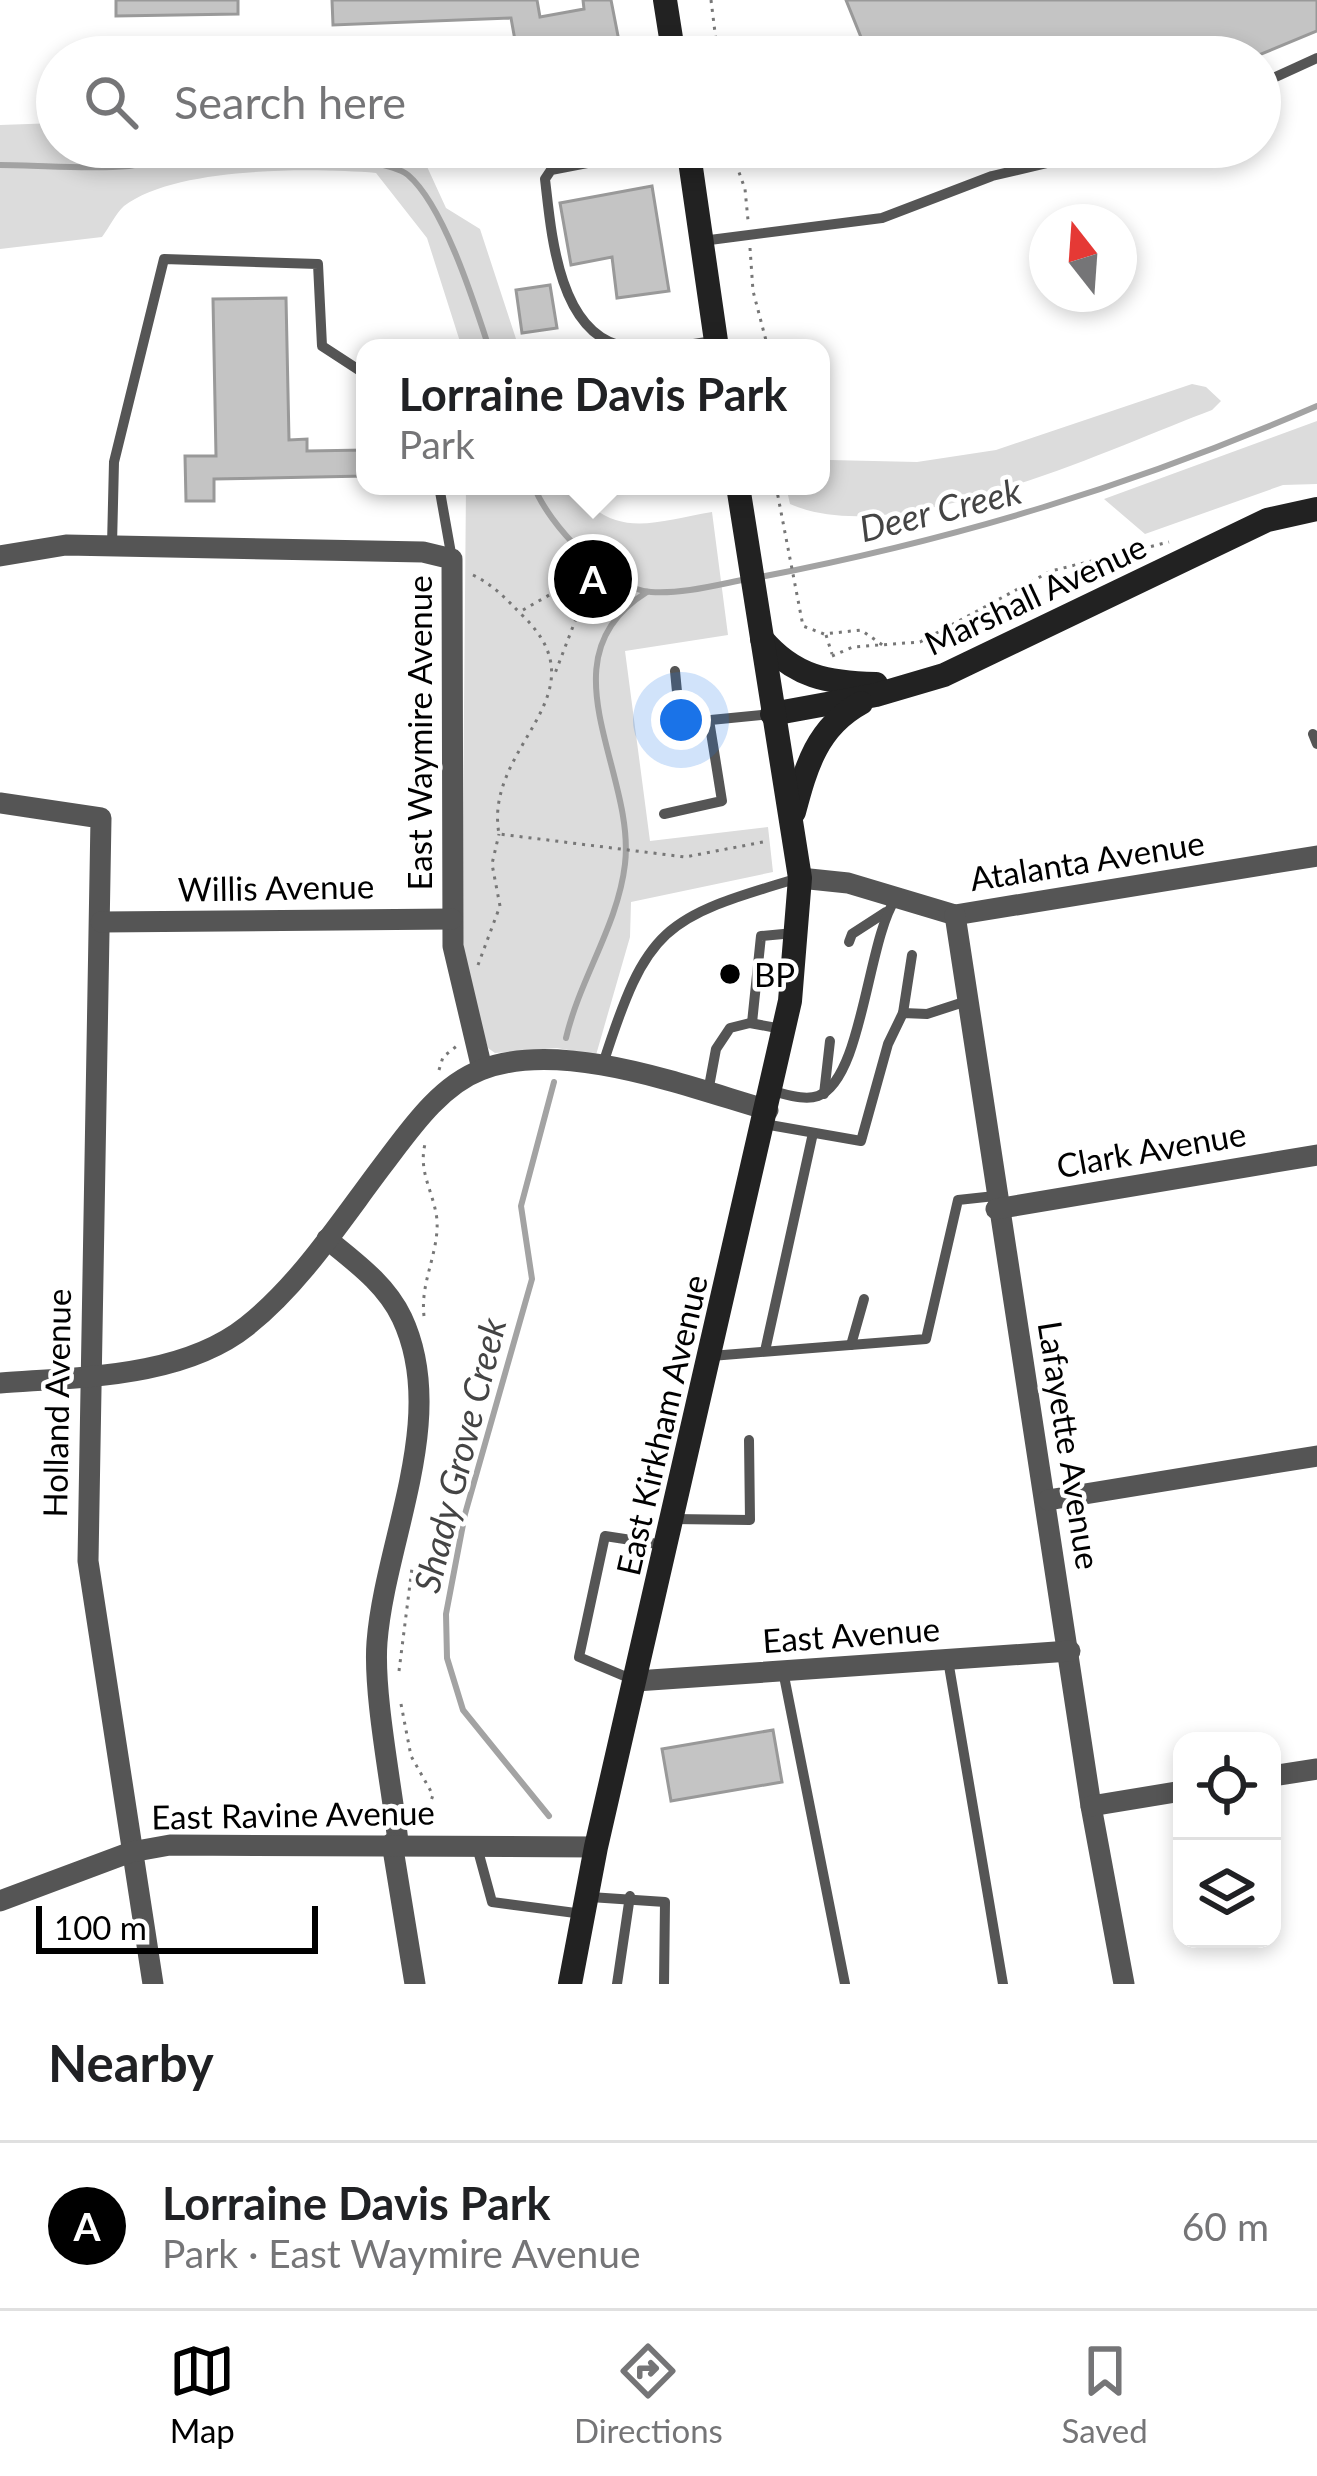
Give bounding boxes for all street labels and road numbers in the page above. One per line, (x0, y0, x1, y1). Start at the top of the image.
street label: Marshall Avenue (918, 525, 1152, 663)
street label: East Waymire Avenue (399, 575, 439, 891)
street label: Atalanta Avenue (967, 822, 1207, 898)
street label: Willis Avenue (177, 865, 375, 909)
street label: Clark Avenue (1053, 1113, 1249, 1185)
street label: East Kirkham Avenue (607, 1271, 715, 1579)
street label: Holland Avenue (34, 1288, 78, 1518)
street label: Lafayette Avenue (1031, 1318, 1109, 1572)
street label: East Avenue (761, 1608, 941, 1660)
street label: East Ravine Avenue (151, 1792, 435, 1836)

